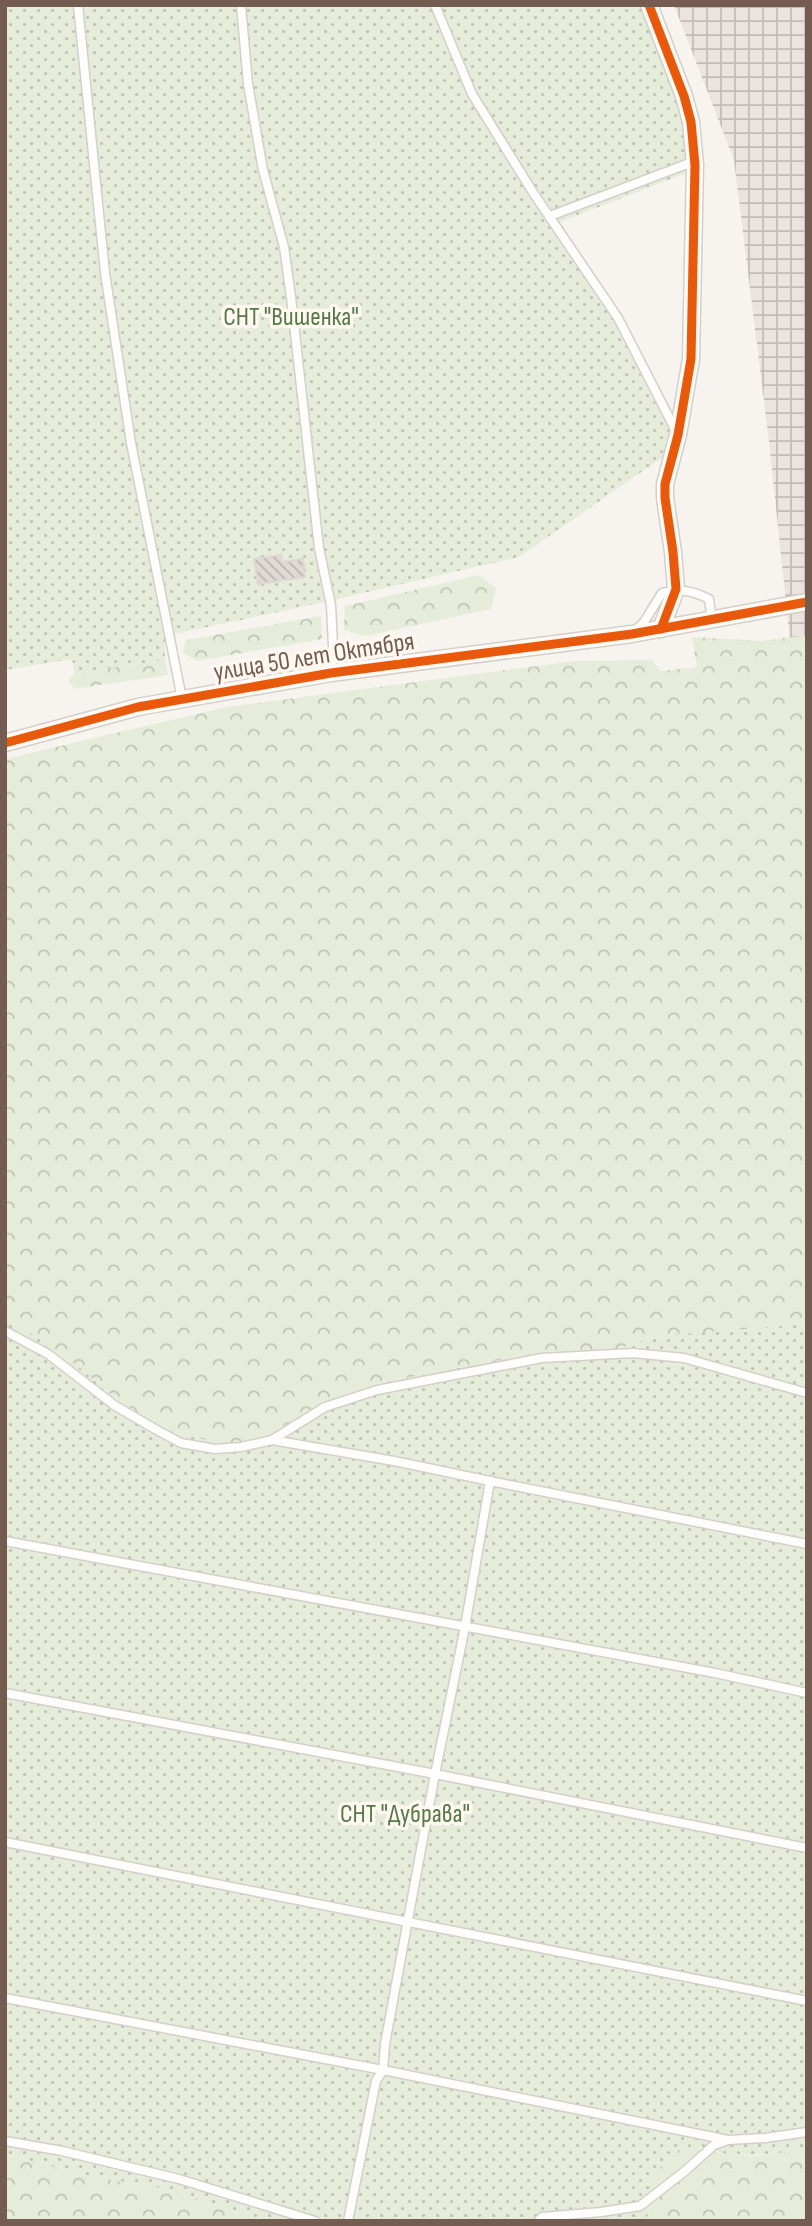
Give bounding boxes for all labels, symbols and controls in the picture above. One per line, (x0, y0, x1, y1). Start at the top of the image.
park label: СНТ "Вишенка" (223, 302, 359, 333)
street label: улица 50 лет Октября (211, 626, 417, 688)
park label: СНТ "Дубрава" (340, 1799, 470, 1830)

